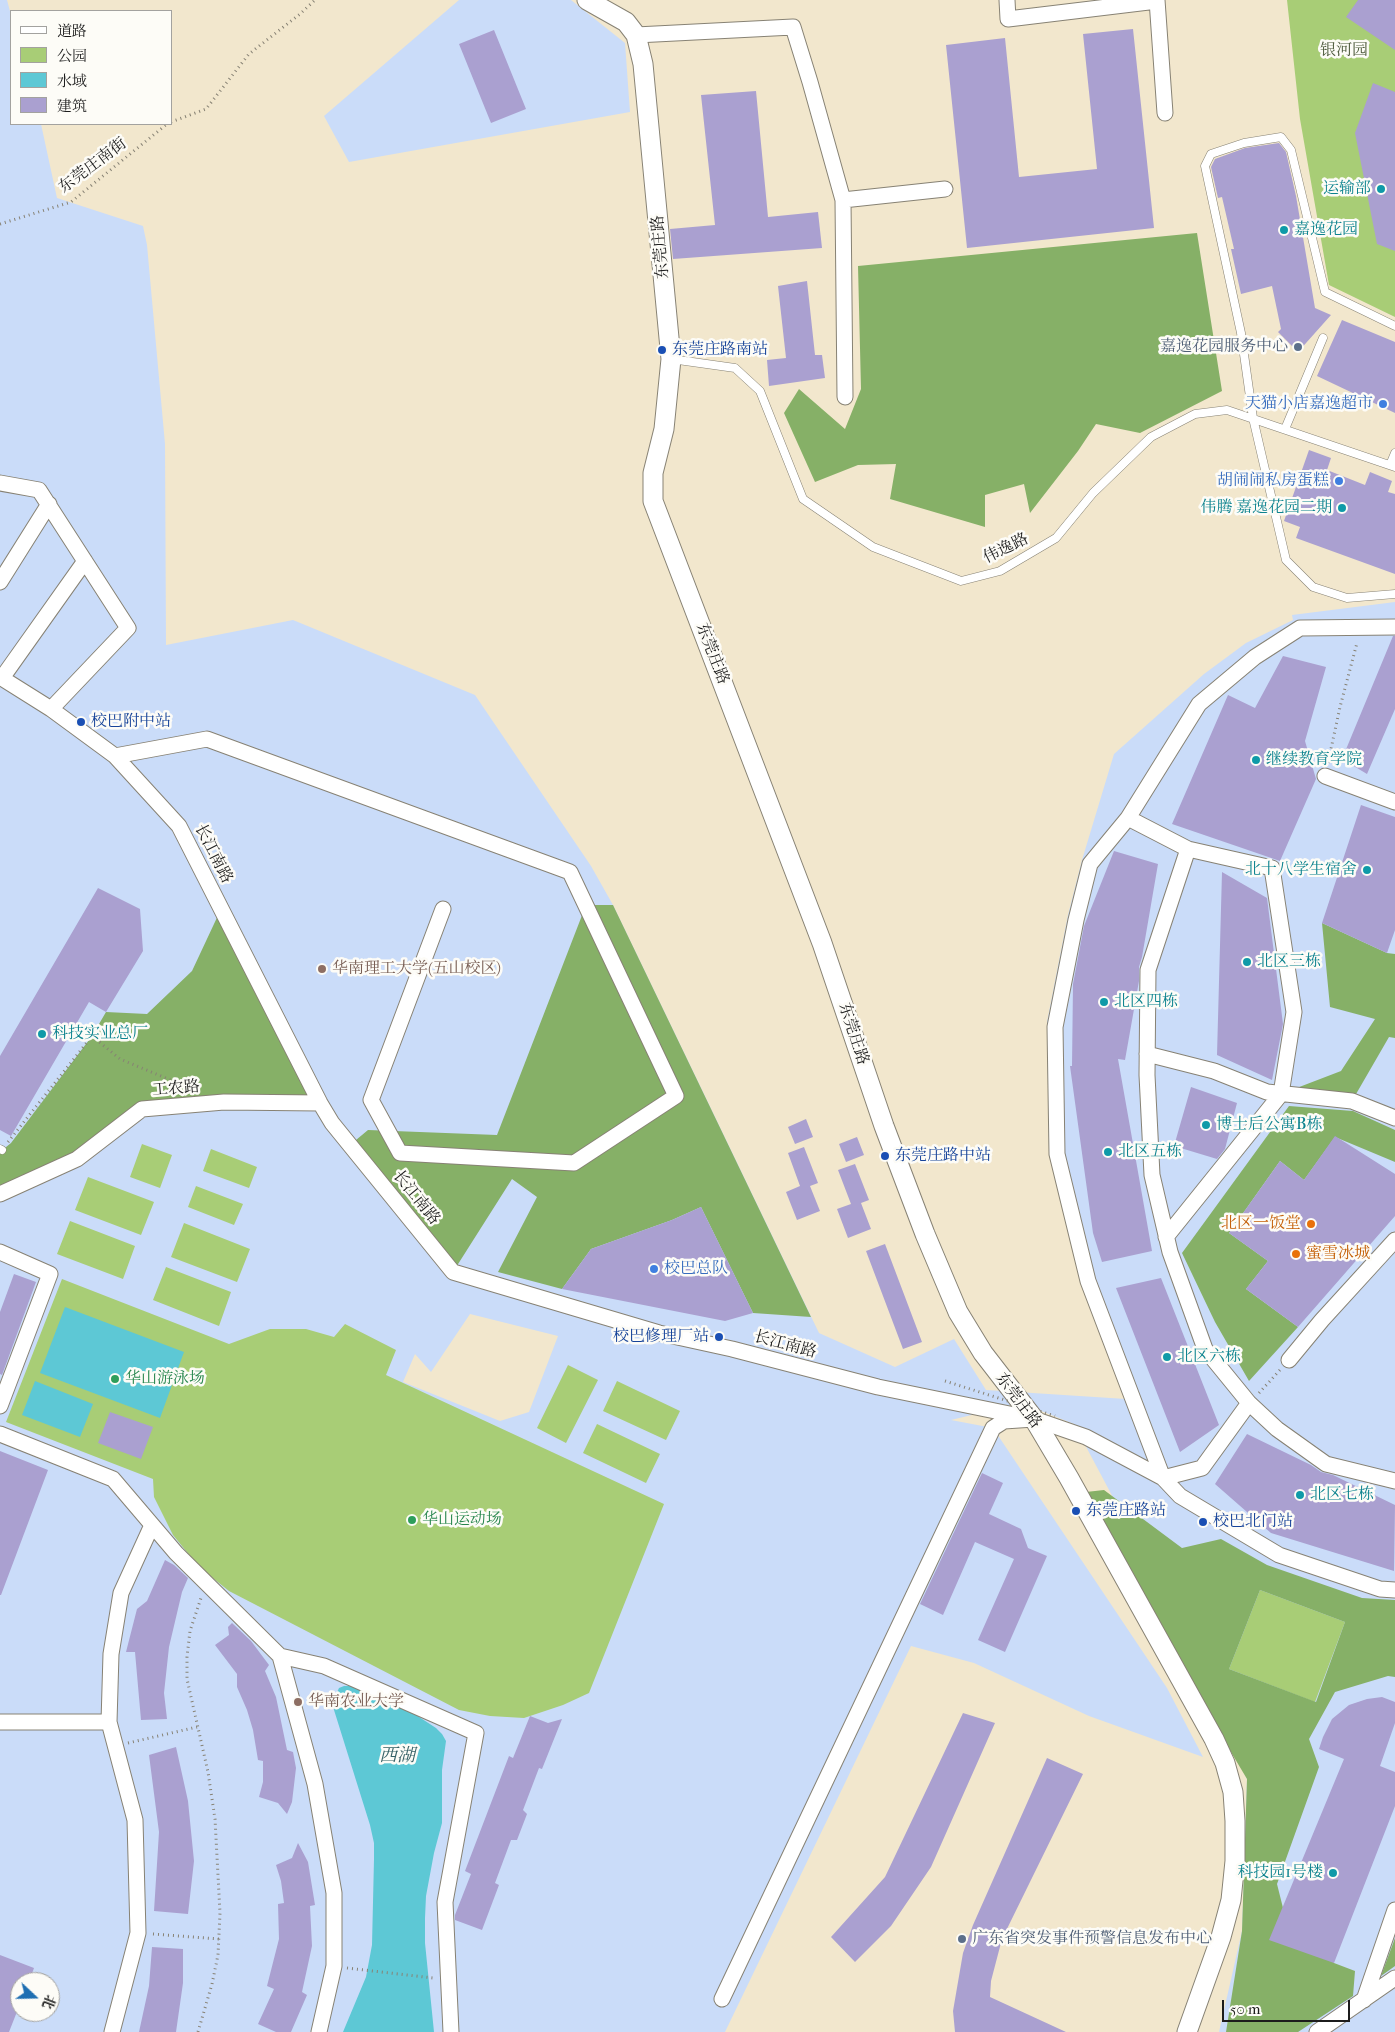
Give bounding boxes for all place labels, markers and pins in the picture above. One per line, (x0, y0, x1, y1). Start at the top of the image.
place label: 运输部 (1323, 179, 1371, 199)
marker: 运输部 (1375, 183, 1387, 195)
place label: 嘉逸花园 (1294, 220, 1358, 240)
marker: 嘉逸花园 (1278, 224, 1290, 236)
place label: 嘉逸花园服务中心 (1160, 337, 1288, 357)
place label: 东莞庄路南站 (672, 340, 768, 360)
marker: 嘉逸花园服务中心 (1292, 341, 1304, 353)
marker: 东莞庄路南站 (656, 344, 668, 356)
place label: 天猫小店嘉逸超市 (1245, 394, 1373, 414)
marker: 天猫小店嘉逸超市 (1377, 398, 1389, 410)
place label: 胡闹闹私房蛋糕 (1217, 471, 1329, 491)
marker: 胡闹闹私房蛋糕 (1333, 475, 1345, 487)
place label: 伟腾 嘉逸花园二期 (1201, 498, 1332, 518)
marker: 伟腾 嘉逸花园二期 (1336, 502, 1348, 514)
place label: 校巴附中站 (91, 712, 171, 732)
marker: 校巴附中站 (75, 716, 87, 728)
place label: 继续教育学院 (1266, 750, 1362, 770)
marker: 继续教育学院 (1250, 754, 1262, 766)
place label: 北十八学生宿舍 (1245, 860, 1357, 880)
marker: 北十八学生宿舍 (1361, 864, 1373, 876)
place label: 北区三栋 (1257, 952, 1321, 972)
marker: 北区三栋 (1241, 956, 1253, 968)
place label: 华南理工大学(五山校区) (332, 959, 501, 979)
marker: 华南理工大学(五山校区) (316, 963, 328, 975)
place label: 北区四栋 (1114, 992, 1178, 1012)
marker: 北区四栋 (1098, 996, 1110, 1008)
place label: 科技实业总厂 (52, 1024, 148, 1044)
marker: 科技实业总厂 (36, 1028, 48, 1040)
place label: 博士后公寓B栋 (1216, 1115, 1322, 1135)
marker: 博士后公寓B栋 (1200, 1119, 1212, 1131)
place label: 北区五栋 (1118, 1142, 1182, 1162)
place label: 东莞庄路中站 (895, 1146, 991, 1166)
marker: 北区五栋 (1102, 1146, 1114, 1158)
marker: 东莞庄路中站 (879, 1150, 891, 1162)
place label: 北区一饭堂 (1221, 1214, 1301, 1234)
marker: 北区一饭堂 (1305, 1218, 1317, 1230)
place label: 蜜雪冰城 (1306, 1244, 1370, 1264)
marker: 蜜雪冰城 (1290, 1248, 1302, 1260)
place label: 校巴总队 (664, 1259, 728, 1279)
marker: 校巴总队 (648, 1263, 660, 1275)
place label: 校巴修理厂站 (613, 1327, 709, 1347)
marker: 校巴修理厂站 (713, 1331, 725, 1343)
place label: 北区六栋 (1177, 1347, 1241, 1367)
marker: 北区六栋 (1161, 1351, 1173, 1363)
place label: 华山游泳场 (125, 1369, 205, 1389)
marker: 华山游泳场 (109, 1373, 121, 1385)
place label: 北区七栋 (1310, 1485, 1374, 1505)
marker: 北区七栋 (1294, 1489, 1306, 1501)
place label: 东莞庄路站 (1086, 1501, 1166, 1521)
marker: 东莞庄路站 (1070, 1505, 1082, 1517)
place label: 华山运动场 (422, 1510, 502, 1530)
place label: 校巴北门站 (1213, 1512, 1293, 1532)
marker: 华山运动场 (406, 1514, 418, 1526)
marker: 校巴北门站 (1197, 1516, 1209, 1528)
place label: 华南农业大学 (308, 1692, 404, 1712)
marker: 华南农业大学 (292, 1696, 304, 1708)
place label: 科技园1号楼 (1237, 1863, 1323, 1883)
marker: 科技园1号楼 (1327, 1867, 1339, 1879)
place label: 广东省突发事件预警信息发布中心 (972, 1929, 1212, 1949)
marker: 广东省突发事件预警信息发布中心 (956, 1933, 968, 1945)

